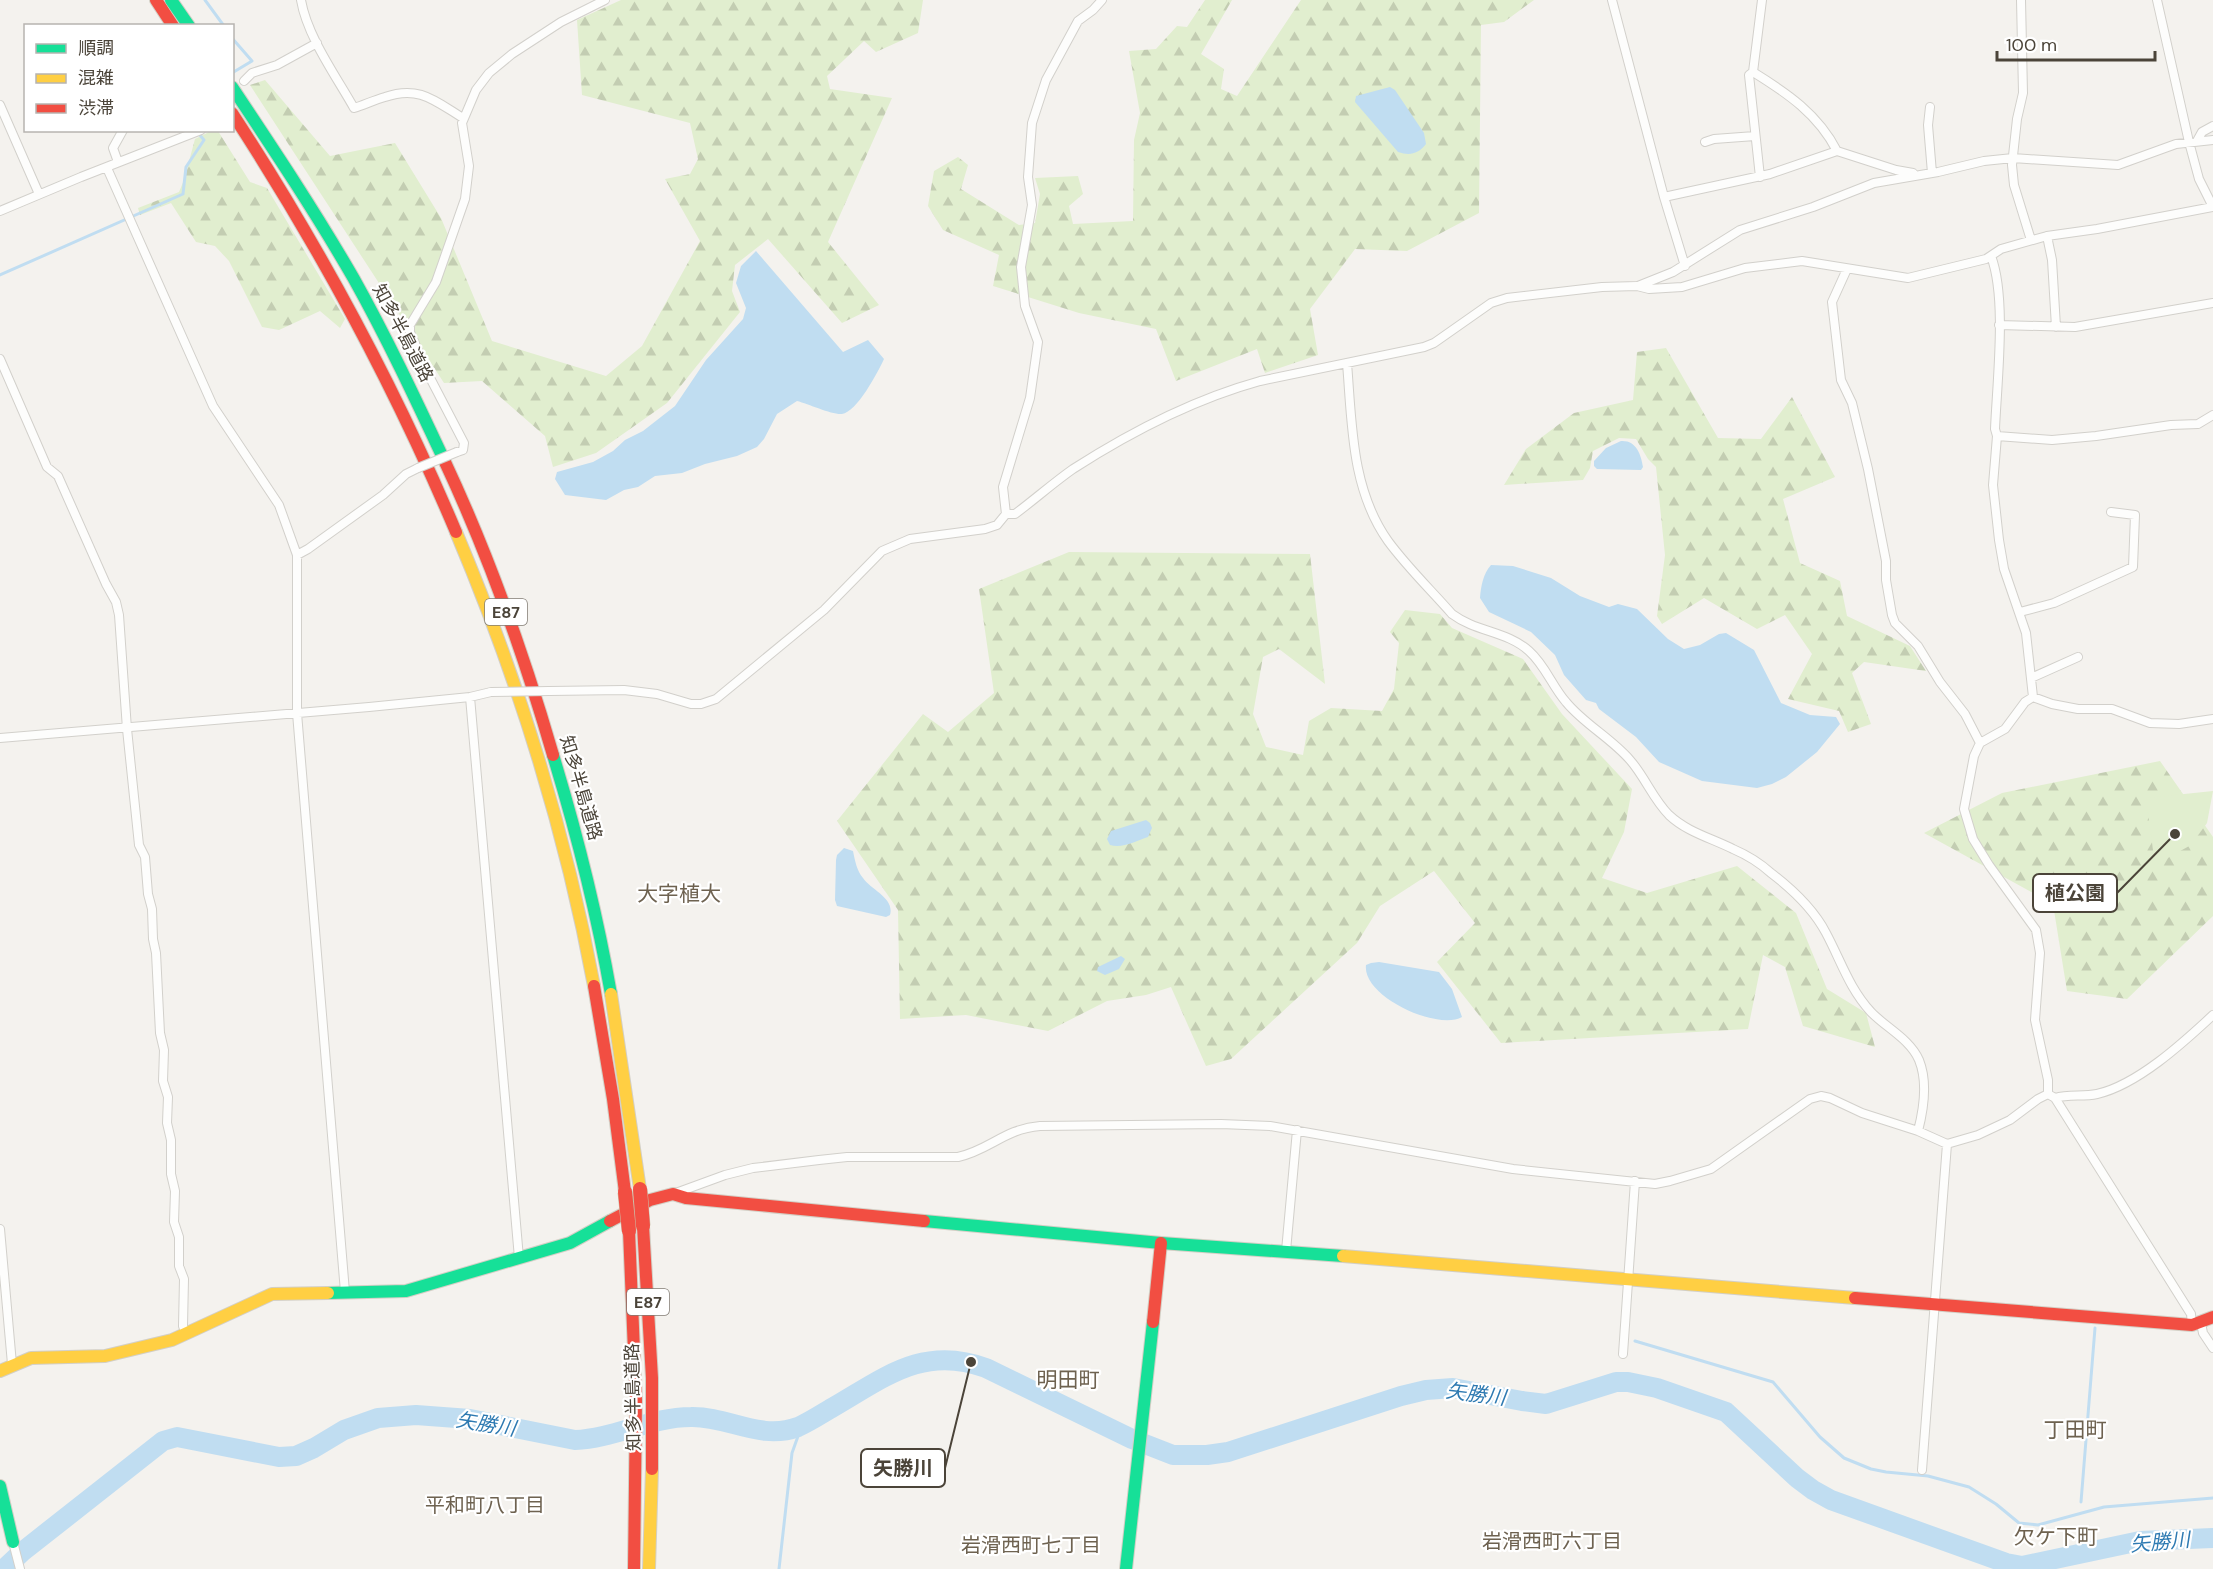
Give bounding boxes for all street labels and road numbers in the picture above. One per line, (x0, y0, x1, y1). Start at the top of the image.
street label: 知多半島道路 (367, 280, 439, 386)
road number: E87 (485, 599, 527, 625)
street label: 知多半島道路 (555, 733, 607, 843)
road number: E87 (627, 1289, 669, 1315)
street label: 知多半島道路 (620, 1343, 646, 1451)

